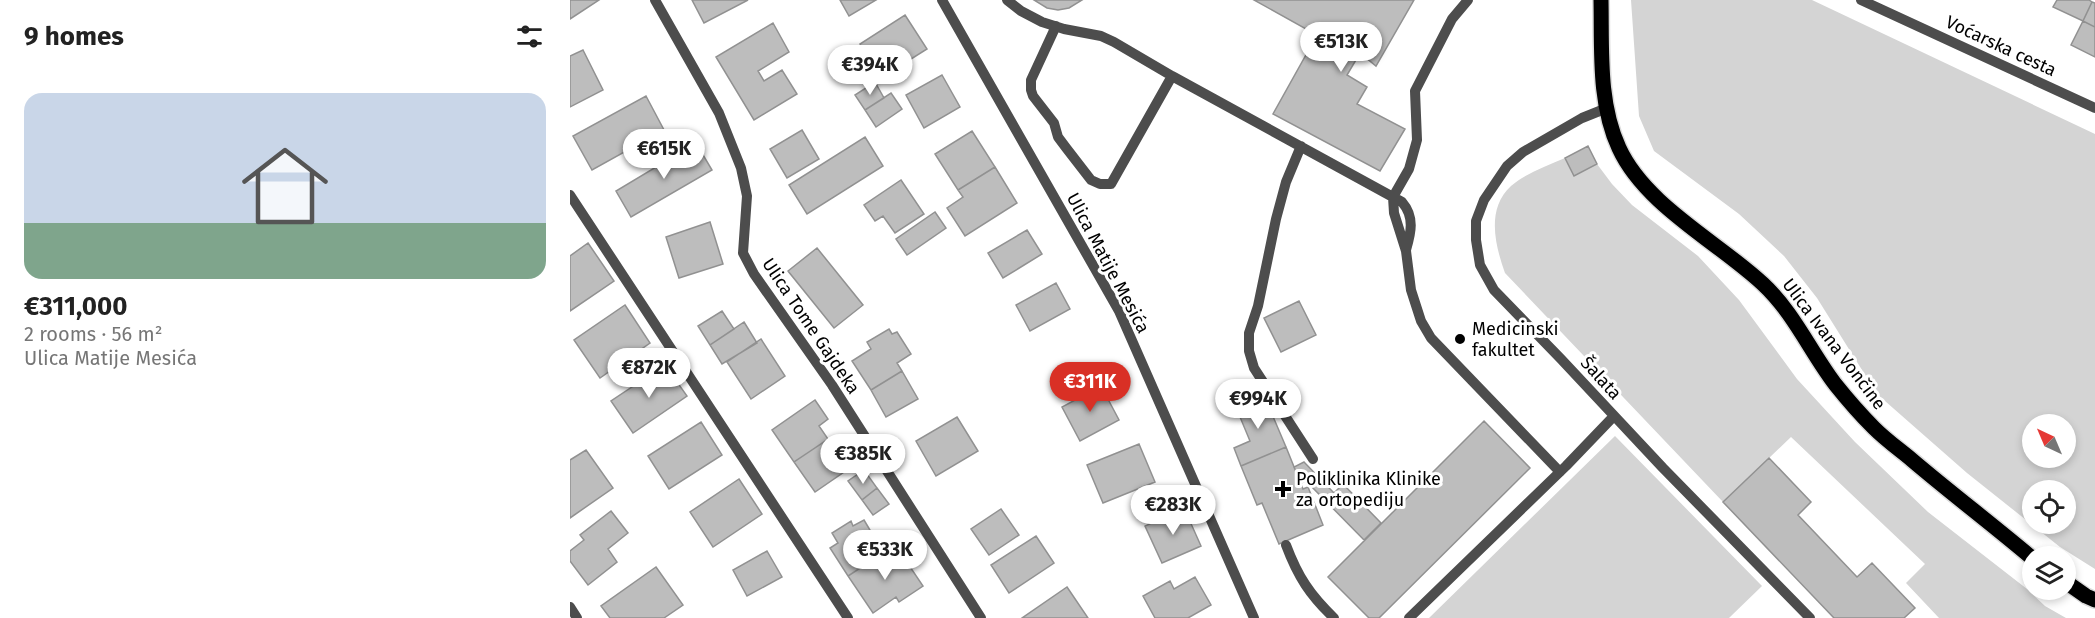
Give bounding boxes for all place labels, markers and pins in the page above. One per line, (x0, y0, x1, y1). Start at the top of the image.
pin: €513K (1299, 22, 1383, 73)
pin: €394K (828, 45, 912, 96)
pin: €615K (622, 129, 706, 180)
place label: Medicinski fakultet (1472, 318, 1559, 361)
marker: Medicinski fakultet (1453, 332, 1467, 346)
pin: €872K (607, 348, 691, 399)
pin: €311K (1048, 362, 1132, 413)
pin: €994K (1216, 379, 1300, 430)
pin: €385K (821, 434, 905, 485)
place label: Poliklinika Klinike za ortopediju (1296, 468, 1441, 511)
marker: Poliklinika Klinike za ortopediju (1274, 480, 1292, 498)
pin: €283K (1131, 485, 1215, 536)
pin: €533K (843, 530, 927, 581)

